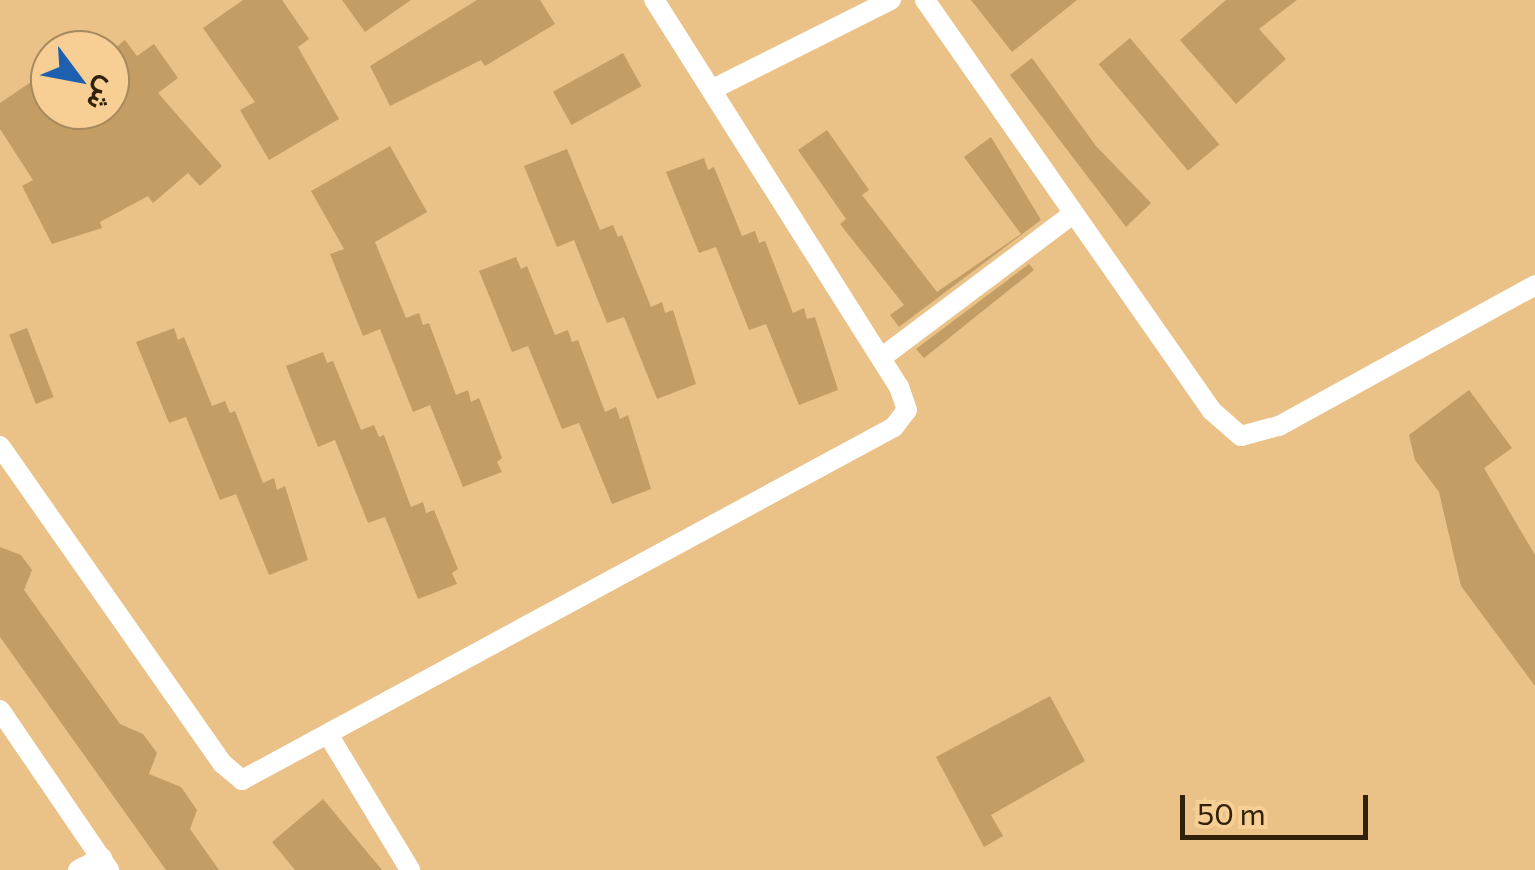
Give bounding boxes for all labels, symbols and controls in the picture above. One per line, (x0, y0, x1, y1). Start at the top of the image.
north arrow (30, 30, 130, 130)
text: ش (80, 72, 127, 118)
scale bar (1185, 775, 1372, 837)
text: 50 m (1197, 794, 1266, 831)

